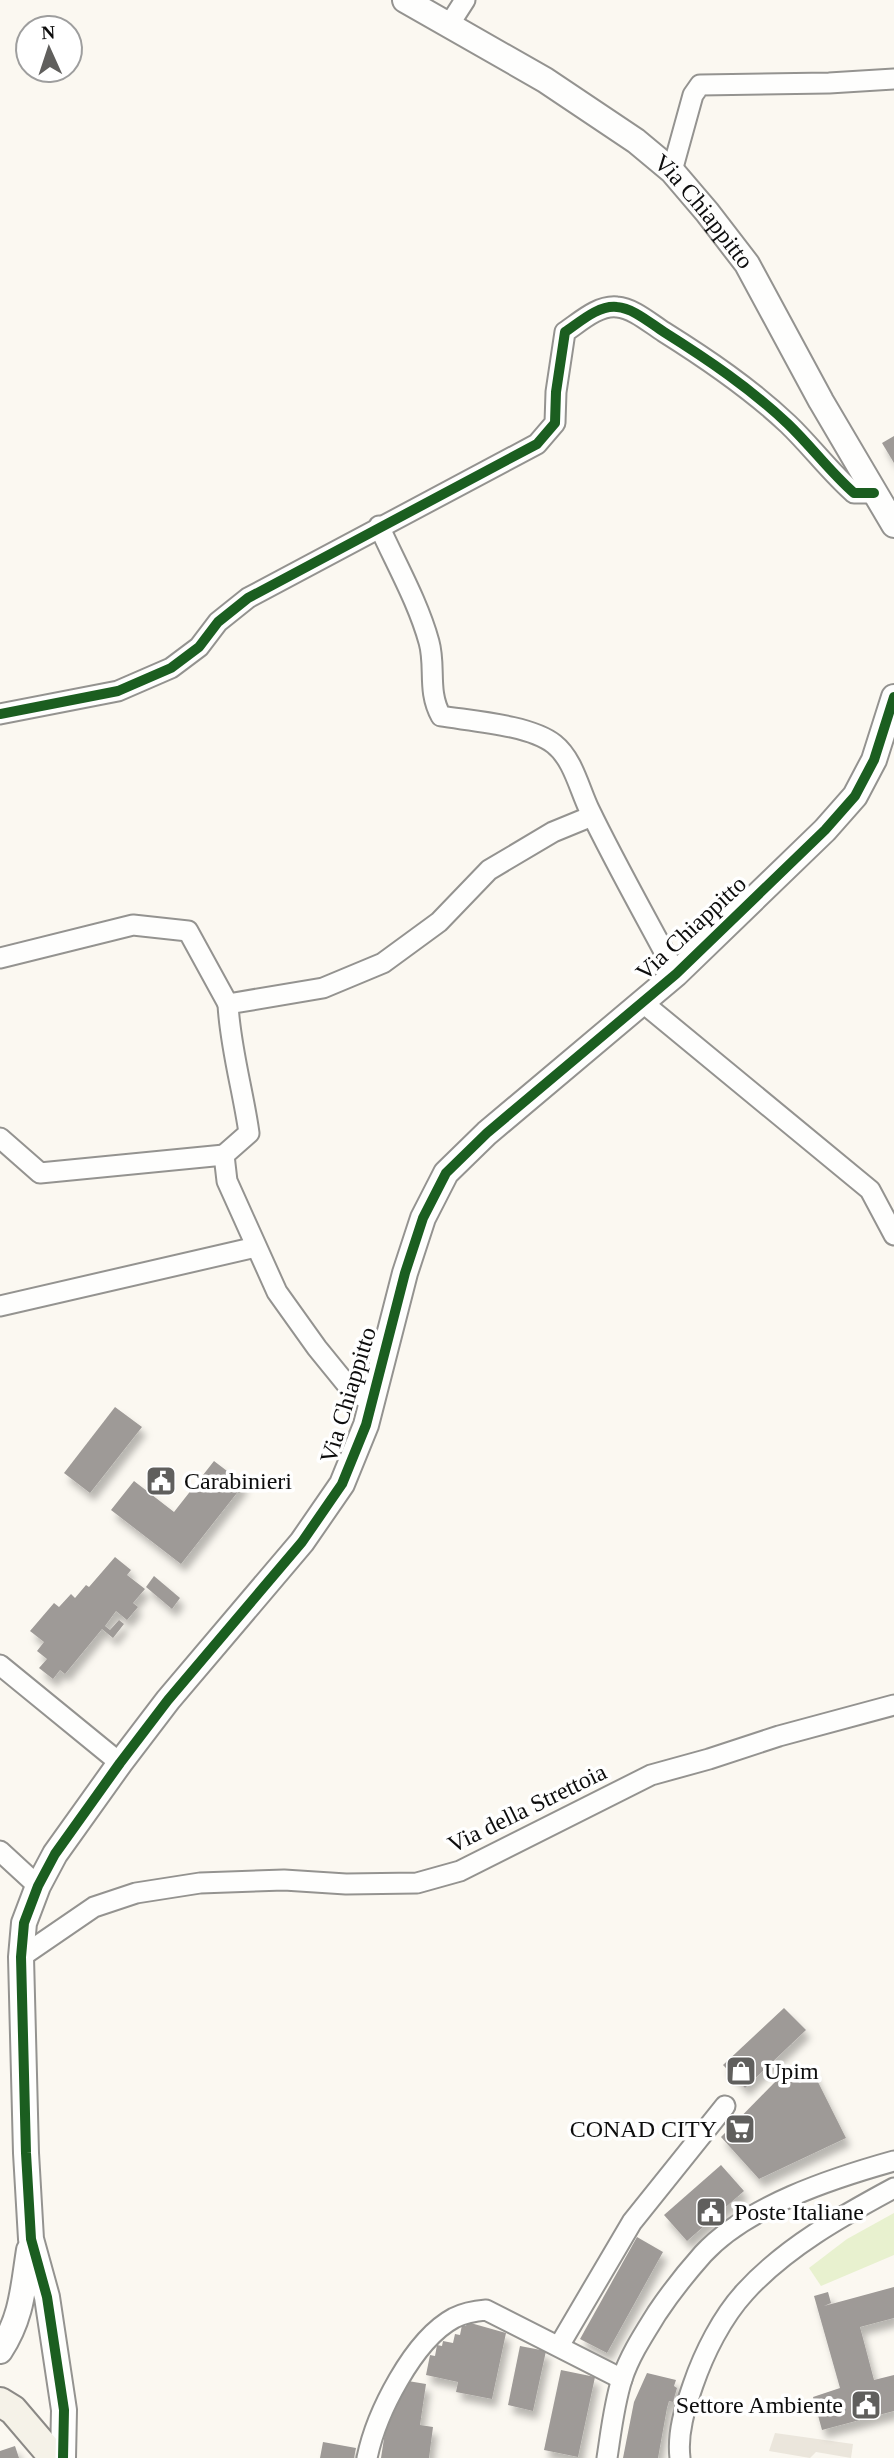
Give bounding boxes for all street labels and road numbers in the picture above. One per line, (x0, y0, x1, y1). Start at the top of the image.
street label: Via Chiappitto (649, 149, 759, 274)
street label: Via Chiappitto (631, 871, 751, 985)
street label: Via Chiappitto (315, 1324, 381, 1466)
street label: Via della Strettoia (443, 1758, 611, 1858)

